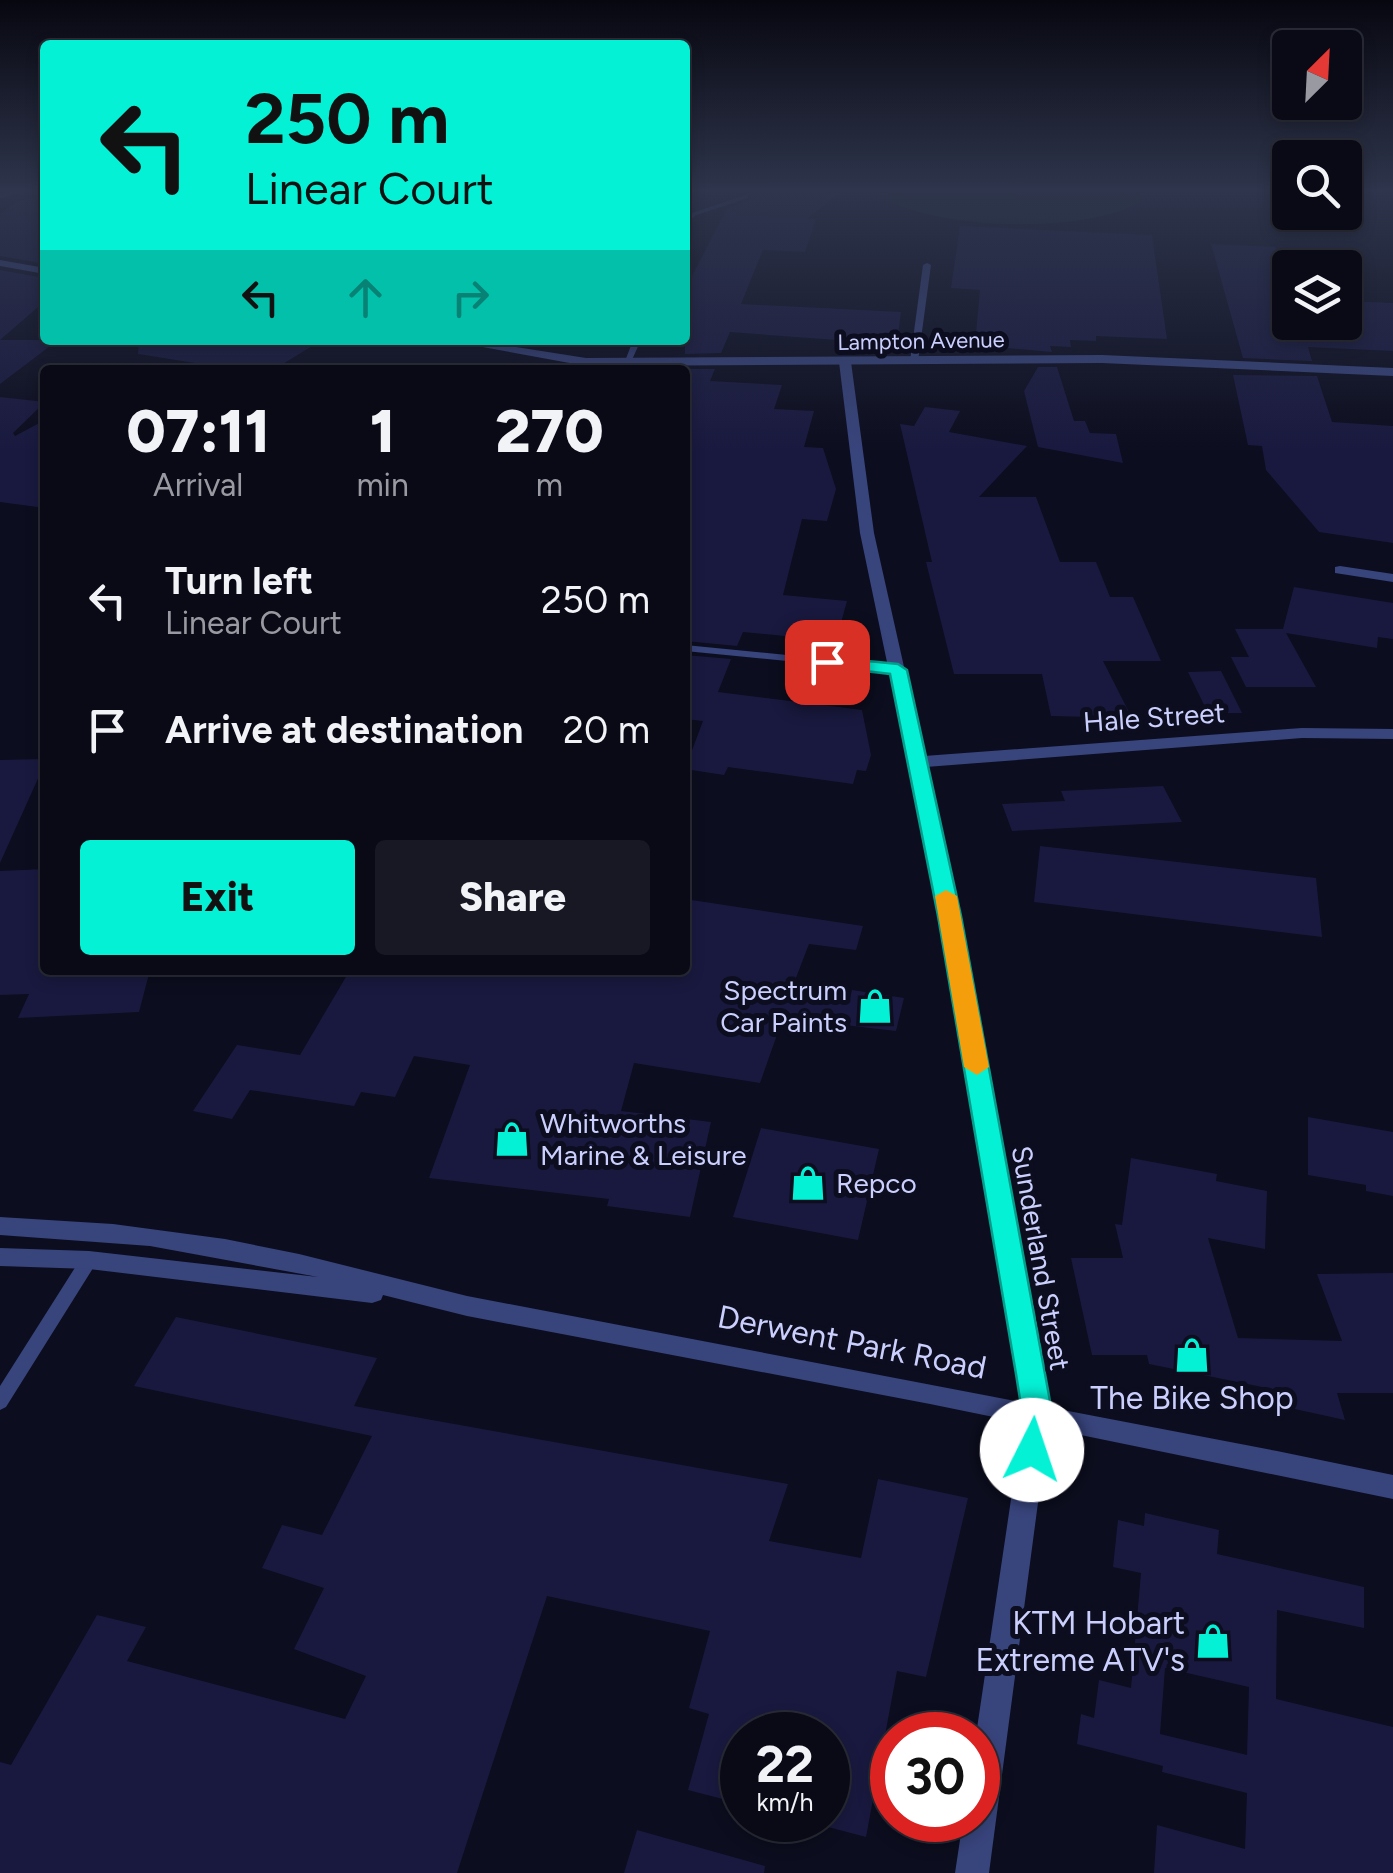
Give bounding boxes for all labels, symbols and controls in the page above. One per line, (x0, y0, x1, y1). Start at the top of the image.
north arrow (1272, 30, 1362, 120)
map controls (1272, 30, 1362, 340)
text: 250 m (245, 76, 449, 161)
icon: left (80, 80, 210, 210)
button: search (1272, 140, 1362, 230)
text: Linear Court (245, 161, 494, 215)
button: layers (1272, 250, 1362, 340)
icon: left (233, 270, 288, 325)
icon: ahead (338, 270, 393, 325)
icon: right (443, 270, 498, 325)
street label: Lampton Avenue (837, 326, 1005, 356)
text: 07:11 (126, 395, 270, 467)
text: 1 (370, 395, 395, 467)
text: 270 (495, 395, 604, 467)
text: Arrival (153, 466, 243, 504)
text: min (356, 466, 409, 504)
text: m (536, 466, 563, 504)
text: Turn left (165, 558, 313, 604)
icon: left (80, 573, 135, 628)
text: 250 m (541, 577, 650, 623)
text: Linear Court (165, 604, 342, 642)
pin (785, 620, 870, 705)
icon: arrive (800, 635, 855, 690)
street label: Hale Street (1082, 695, 1226, 739)
icon: arrive (80, 703, 135, 758)
text: Arrive at destination (165, 707, 523, 753)
text: 20 m (563, 707, 650, 753)
button: Exit (80, 840, 355, 955)
button: Share (375, 840, 650, 955)
place label: Spectrum Car Paints (720, 973, 847, 1039)
shop icon: Spectrum Car Paints (856, 987, 894, 1025)
place label: Whitworths Marine & Leisure (540, 1106, 746, 1172)
shop icon: Whitworths Marine & Leisure (493, 1120, 531, 1158)
street label: Sunderland Street (1005, 1143, 1077, 1373)
shop icon: Repco (789, 1164, 827, 1202)
place label: Repco (836, 1166, 917, 1200)
street label: Derwent Park Road (714, 1297, 990, 1387)
shop icon: The Bike Shop (1173, 1336, 1211, 1374)
place label: The Bike Shop (1090, 1379, 1294, 1417)
position arrow (980, 1398, 1084, 1502)
place label: KTM Hobart Extreme ATV's (975, 1604, 1185, 1679)
shop icon: KTM Hobart Extreme ATV's (1194, 1622, 1232, 1660)
speed limit sign: 30 (870, 1712, 1000, 1842)
text: 22 (756, 1734, 814, 1795)
text: km/h (756, 1787, 814, 1817)

